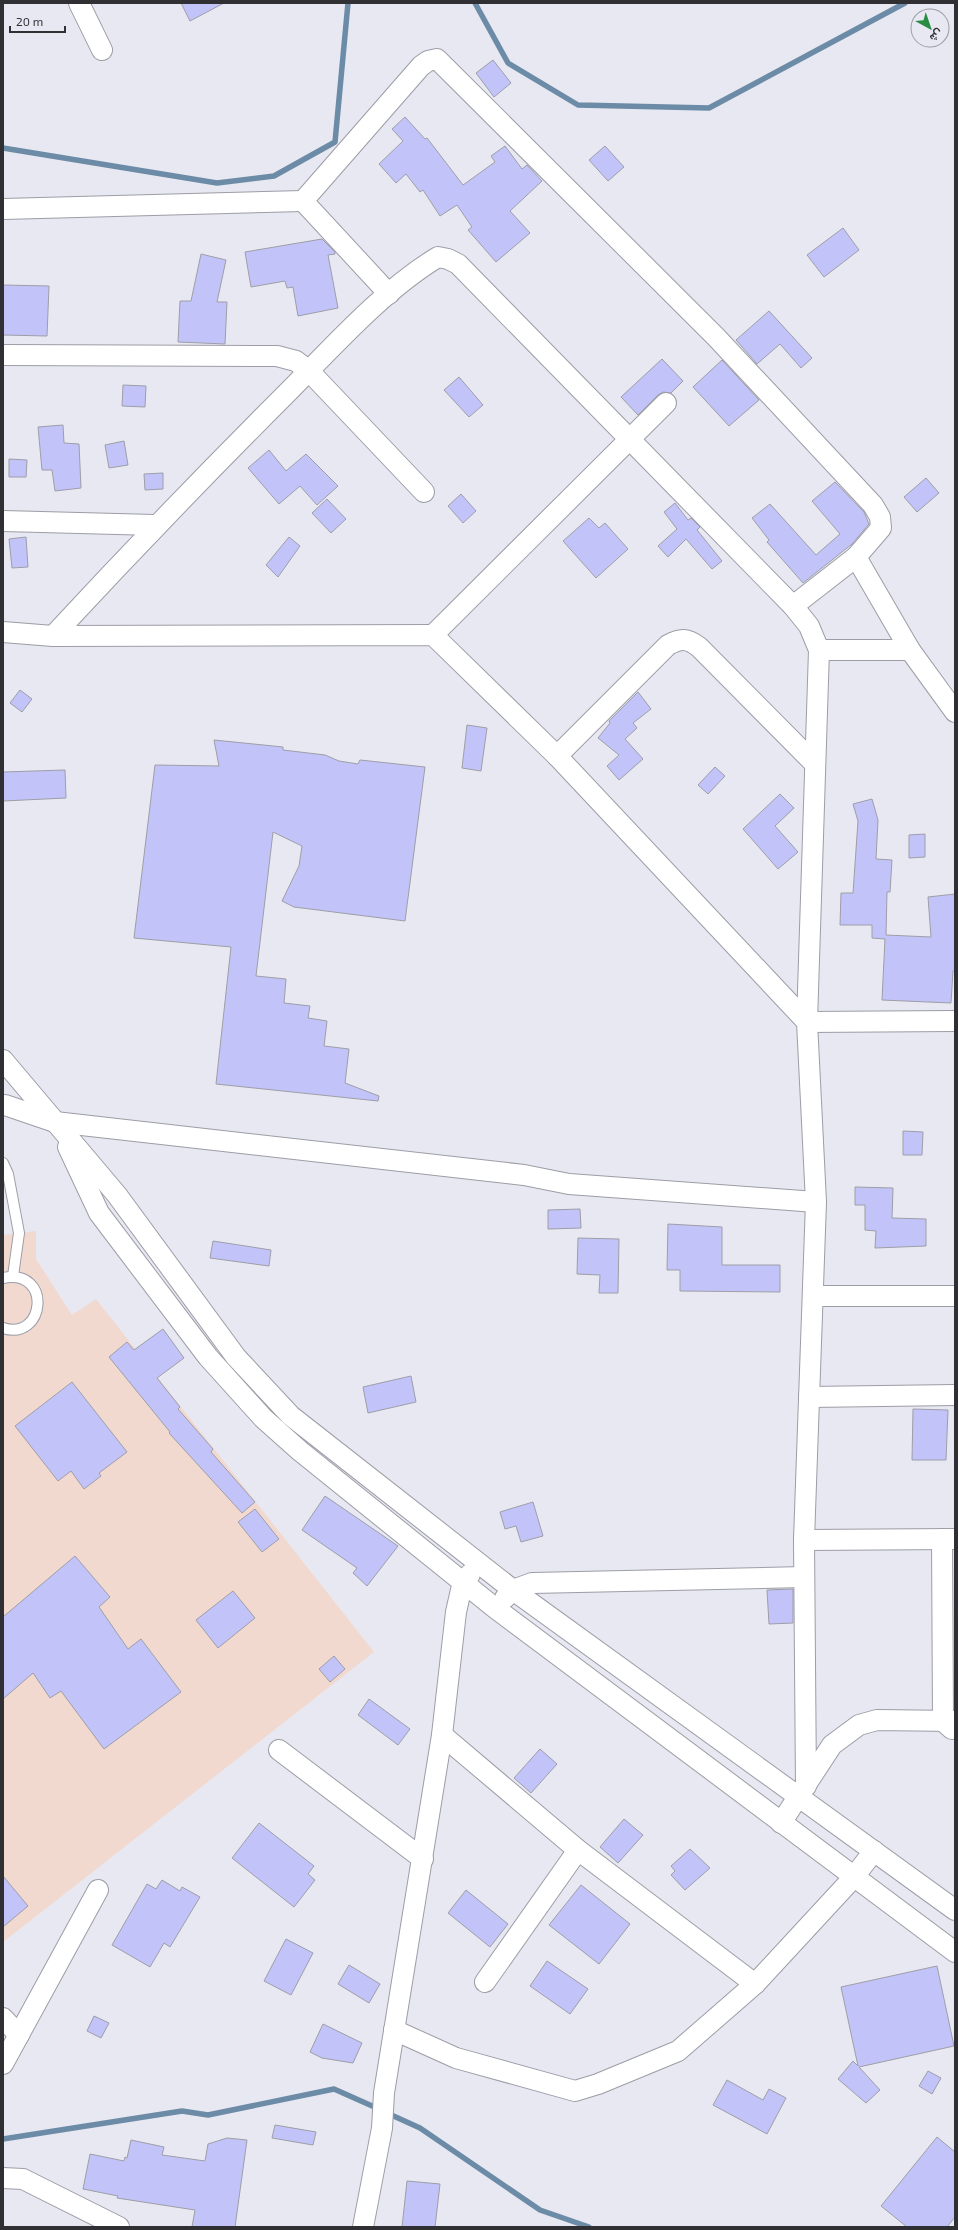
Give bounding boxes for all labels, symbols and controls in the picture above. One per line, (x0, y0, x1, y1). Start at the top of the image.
scale bar (10, 8, 65, 34)
north arrow (910, 8, 950, 48)
text: 20 m (16, 14, 43, 28)
text: ش (927, 26, 946, 45)

